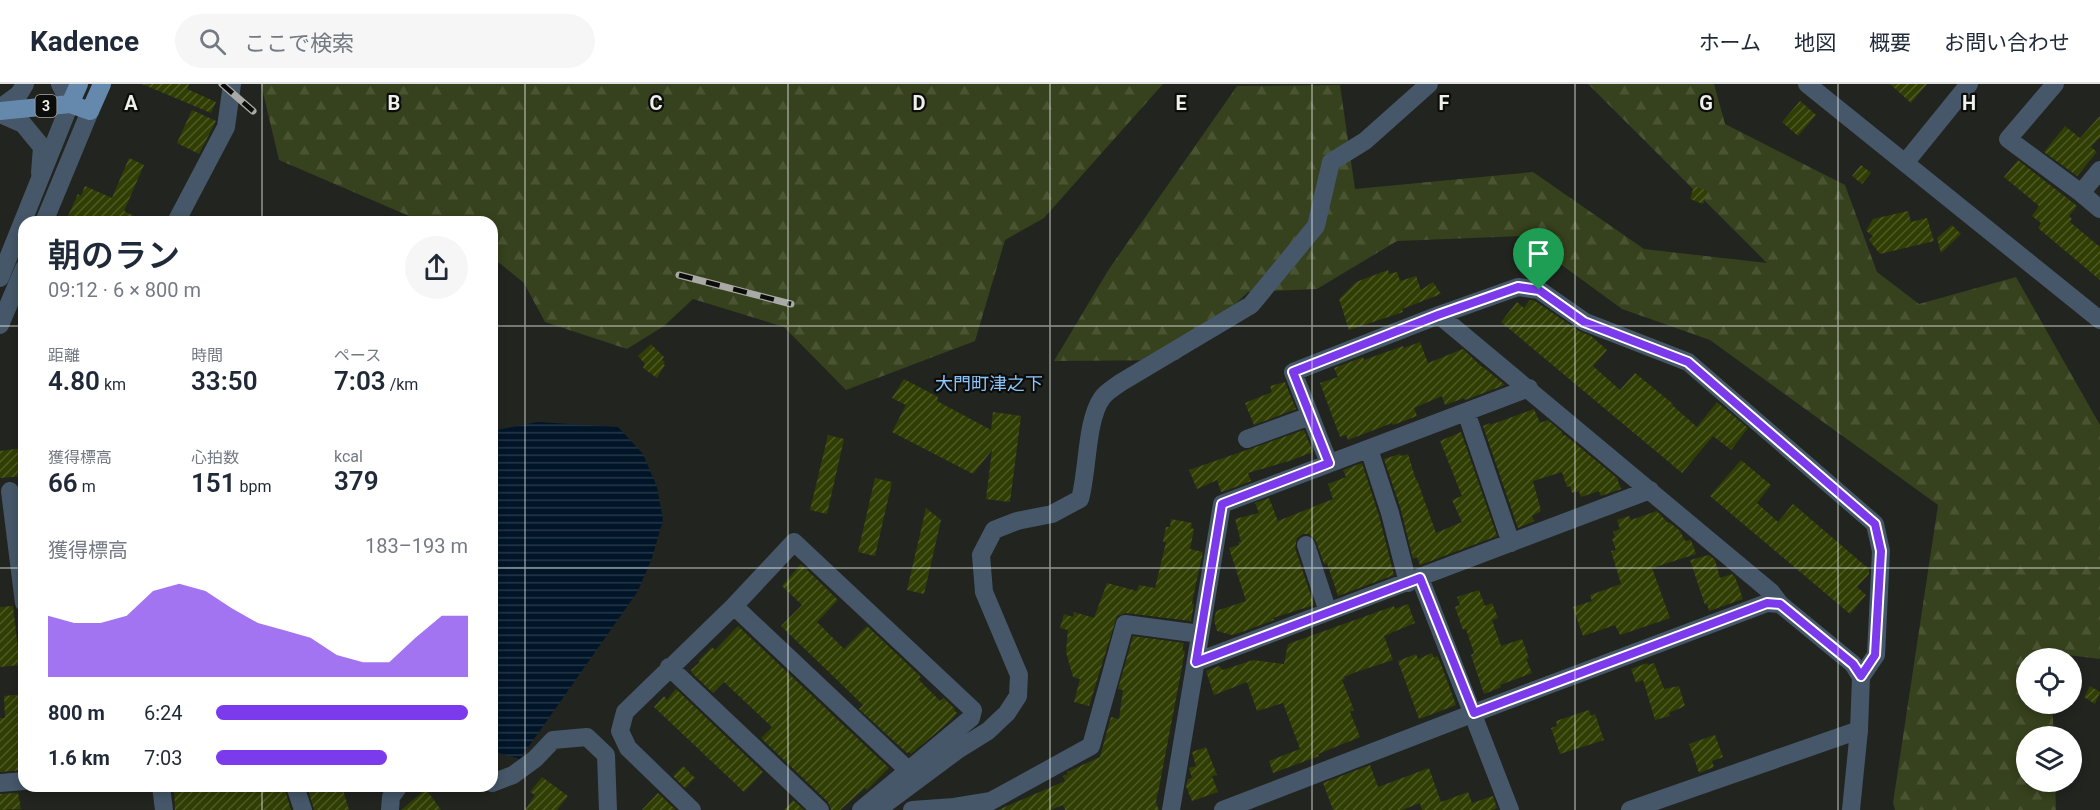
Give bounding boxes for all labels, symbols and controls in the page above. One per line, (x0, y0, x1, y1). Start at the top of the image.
search box (175, 14, 595, 68)
text: Kadence (30, 25, 139, 58)
icon: search (196, 25, 229, 58)
text: ここで検索 (244, 31, 354, 56)
text: ホーム (1699, 31, 1761, 55)
text: 地図 (1794, 31, 1836, 55)
text: 概要 (1869, 31, 1911, 55)
text: お問い合わせ (1944, 31, 2070, 55)
text: A (124, 91, 138, 115)
text: B (388, 91, 400, 115)
text: C (649, 91, 663, 115)
text: D (913, 91, 926, 115)
text: E (1175, 91, 1187, 115)
text: F (1439, 91, 1450, 115)
text: G (1699, 91, 1713, 115)
text: H (1962, 91, 1976, 115)
road number: 3 (36, 95, 57, 117)
pin (1513, 228, 1564, 290)
text: 朝のラン (48, 236, 180, 275)
button: share (405, 236, 468, 299)
icon: arrive (1522, 237, 1555, 270)
text: 09:12 · 6 × 800 m (48, 278, 201, 302)
text: 距離 (48, 346, 80, 365)
text: 時間 (191, 346, 223, 365)
text: ペース (334, 346, 381, 365)
text: 4.80 (48, 366, 100, 396)
text: 33:50 (191, 366, 258, 396)
text: 7:03 (334, 366, 386, 396)
district label: 大門町津之下 (935, 373, 1043, 394)
text: km (100, 375, 126, 394)
text: /km (386, 375, 418, 394)
text: kcal (334, 447, 363, 466)
text: 獲得標高 (48, 448, 112, 467)
text: 心拍数 (191, 448, 239, 467)
text: 379 (334, 466, 379, 496)
text: 66 (48, 468, 78, 498)
text: 151 (191, 468, 236, 498)
text: m (78, 477, 96, 496)
text: bpm (236, 477, 272, 496)
text: 183–193 m (365, 534, 468, 558)
text: 獲得標高 (48, 538, 128, 562)
map controls (2016, 648, 2082, 792)
button: locate (2016, 648, 2082, 714)
text: 800 m (48, 701, 105, 725)
text: 6:24 (144, 701, 183, 725)
button: layers (2016, 726, 2082, 792)
text: 1.6 km (48, 746, 110, 770)
text: 7:03 (144, 746, 183, 770)

